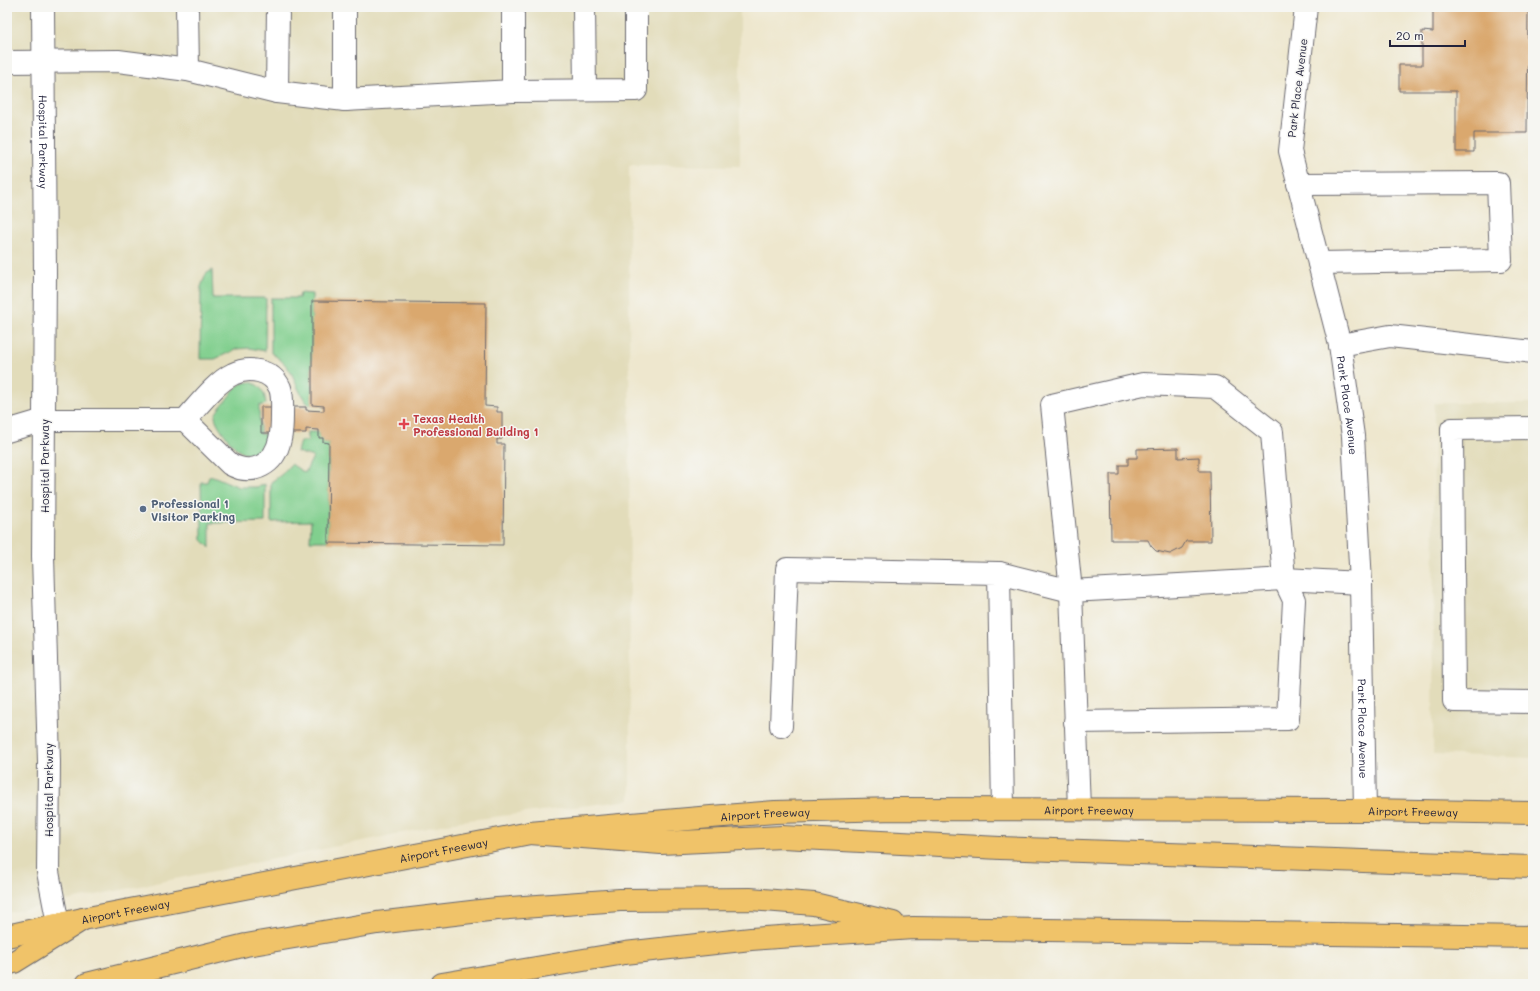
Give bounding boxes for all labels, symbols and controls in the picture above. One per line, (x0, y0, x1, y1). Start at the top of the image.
scale bar (1390, 22, 1465, 48)
text: 20 m (1396, 27, 1424, 43)
street label: Park Place Avenue (1283, 37, 1311, 138)
street label: Hospital Parkway (36, 95, 52, 189)
street label: Park Place Avenue (1334, 355, 1362, 455)
place label: Texas Health Professional Building 1 (413, 411, 538, 439)
marker: Texas Health Professional Building 1 (398, 418, 410, 430)
street label: Hospital Parkway (37, 419, 52, 513)
place label: Professional 1 Visitor Parking (151, 496, 235, 524)
marker: Professional 1 Visitor Parking (138, 504, 148, 514)
street label: Park Place Avenue (1355, 679, 1372, 779)
street label: Hospital Parkway (41, 743, 56, 837)
street label: Airport Freeway (1044, 802, 1134, 817)
street label: Airport Freeway (1368, 803, 1458, 819)
street label: Airport Freeway (719, 804, 811, 824)
street label: Airport Freeway (398, 834, 489, 866)
street label: Airport Freeway (80, 895, 171, 927)

